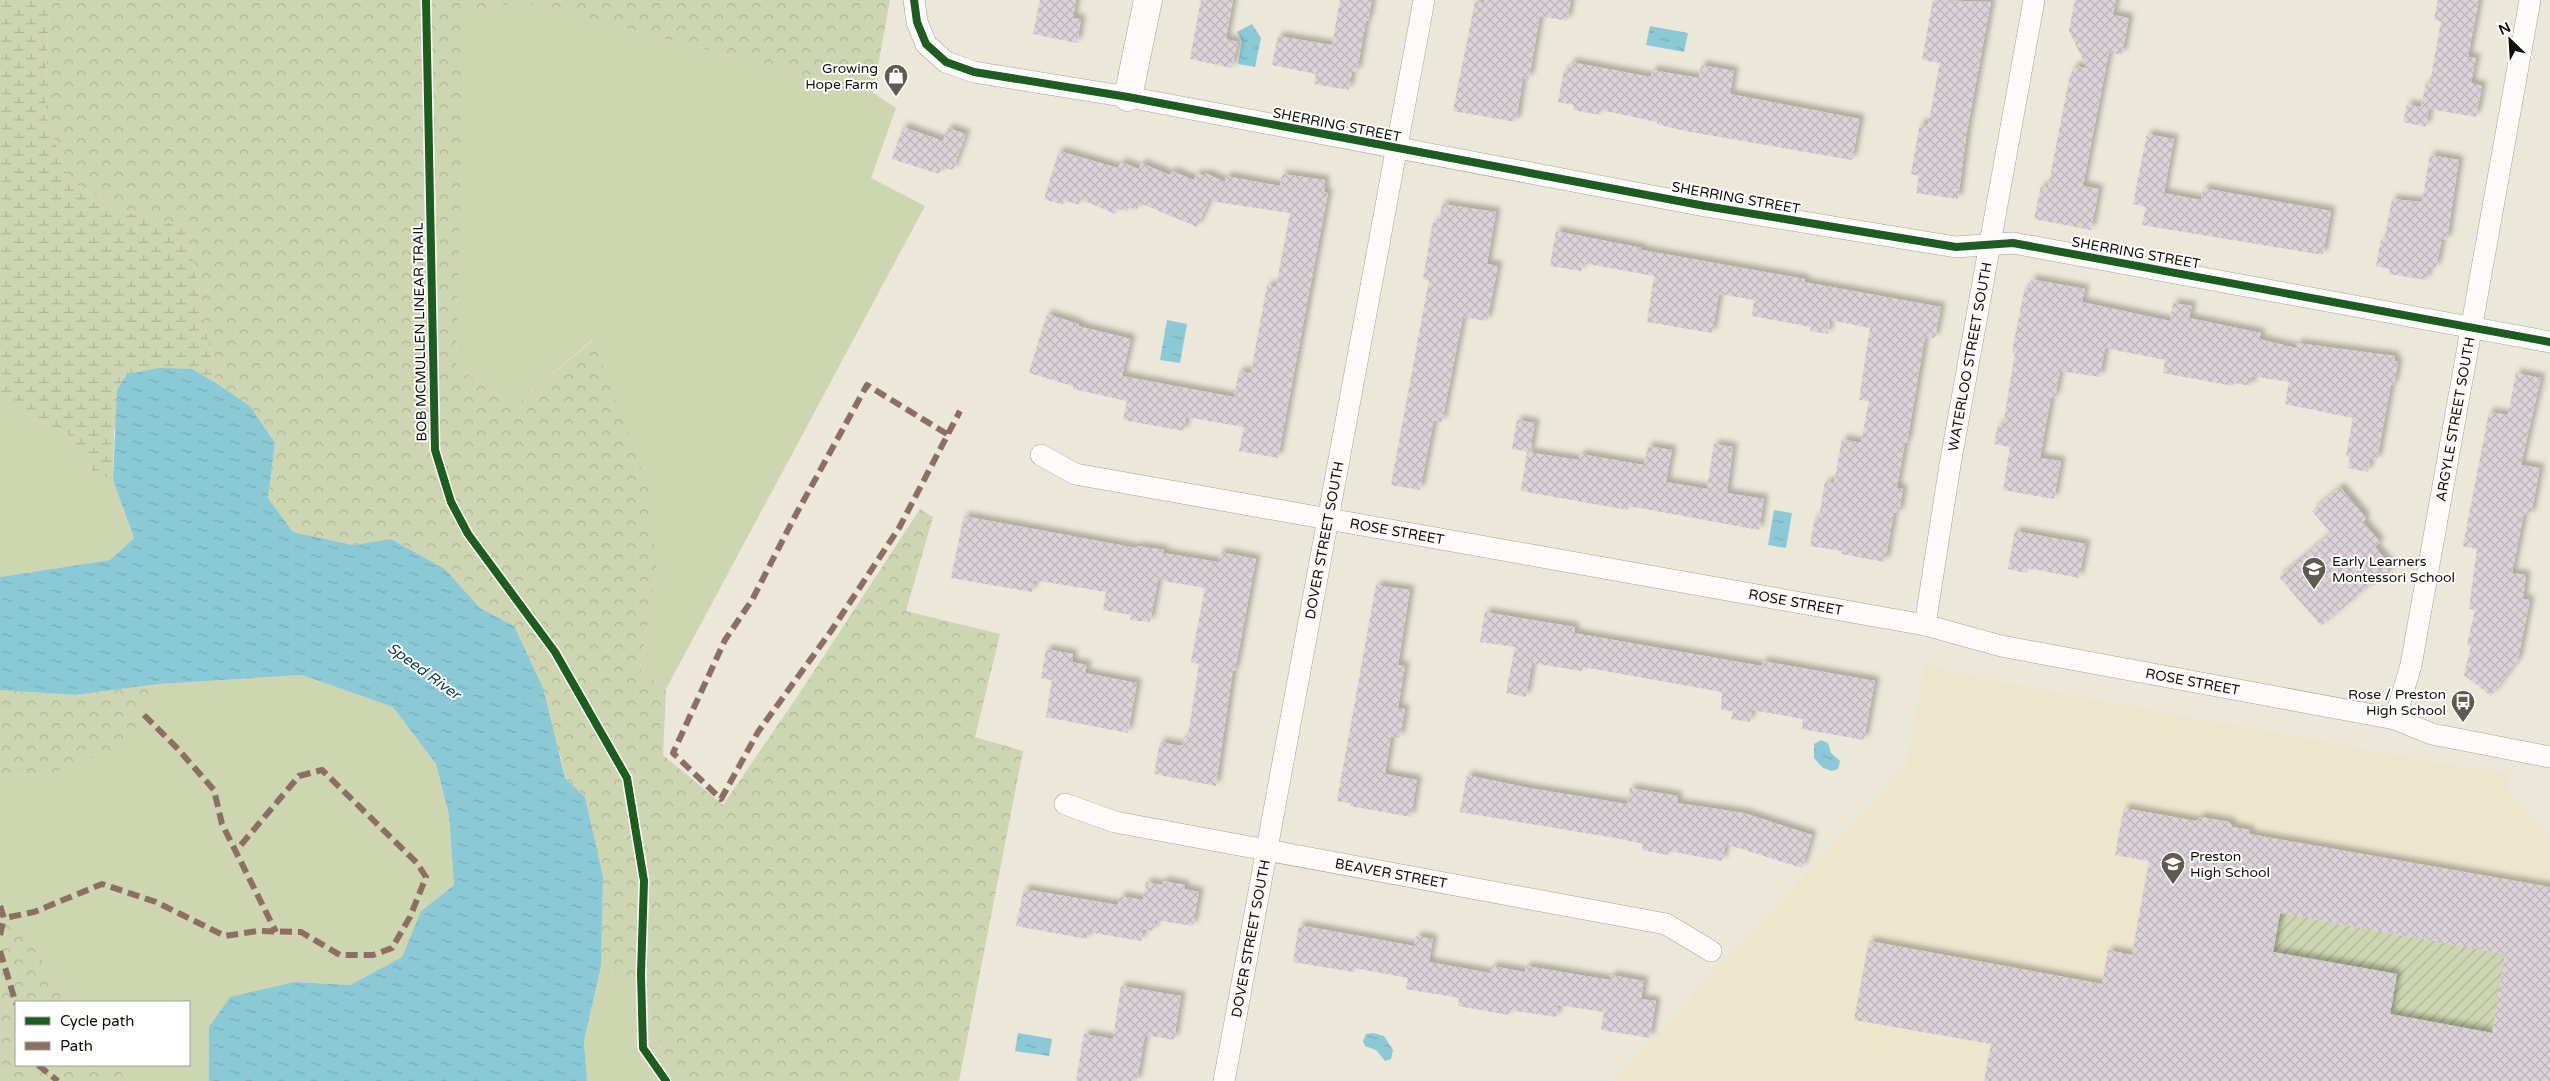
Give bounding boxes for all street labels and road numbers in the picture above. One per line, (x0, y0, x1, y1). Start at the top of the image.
street label: SHERRING STREET (1271, 104, 1403, 146)
street label: SHERRING STREET (1670, 178, 1802, 218)
street label: BOB MCMULLEN LINEAR TRAIL (410, 222, 430, 442)
street label: SHERRING STREET (2070, 233, 2202, 273)
street label: WATERLOO STREET SOUTH (1944, 261, 1995, 453)
street label: ARGYLE STREET SOUTH (2432, 336, 2478, 503)
street label: DOVER STREET SOUTH (1301, 460, 1347, 621)
street label: ROSE STREET (1348, 514, 1446, 548)
street label: ROSE STREET (1747, 585, 1845, 619)
street label: ROSE STREET (2144, 664, 2242, 699)
street label: BEAVER STREET (1334, 854, 1449, 892)
street label: DOVER STREET SOUTH (1227, 858, 1273, 1019)

